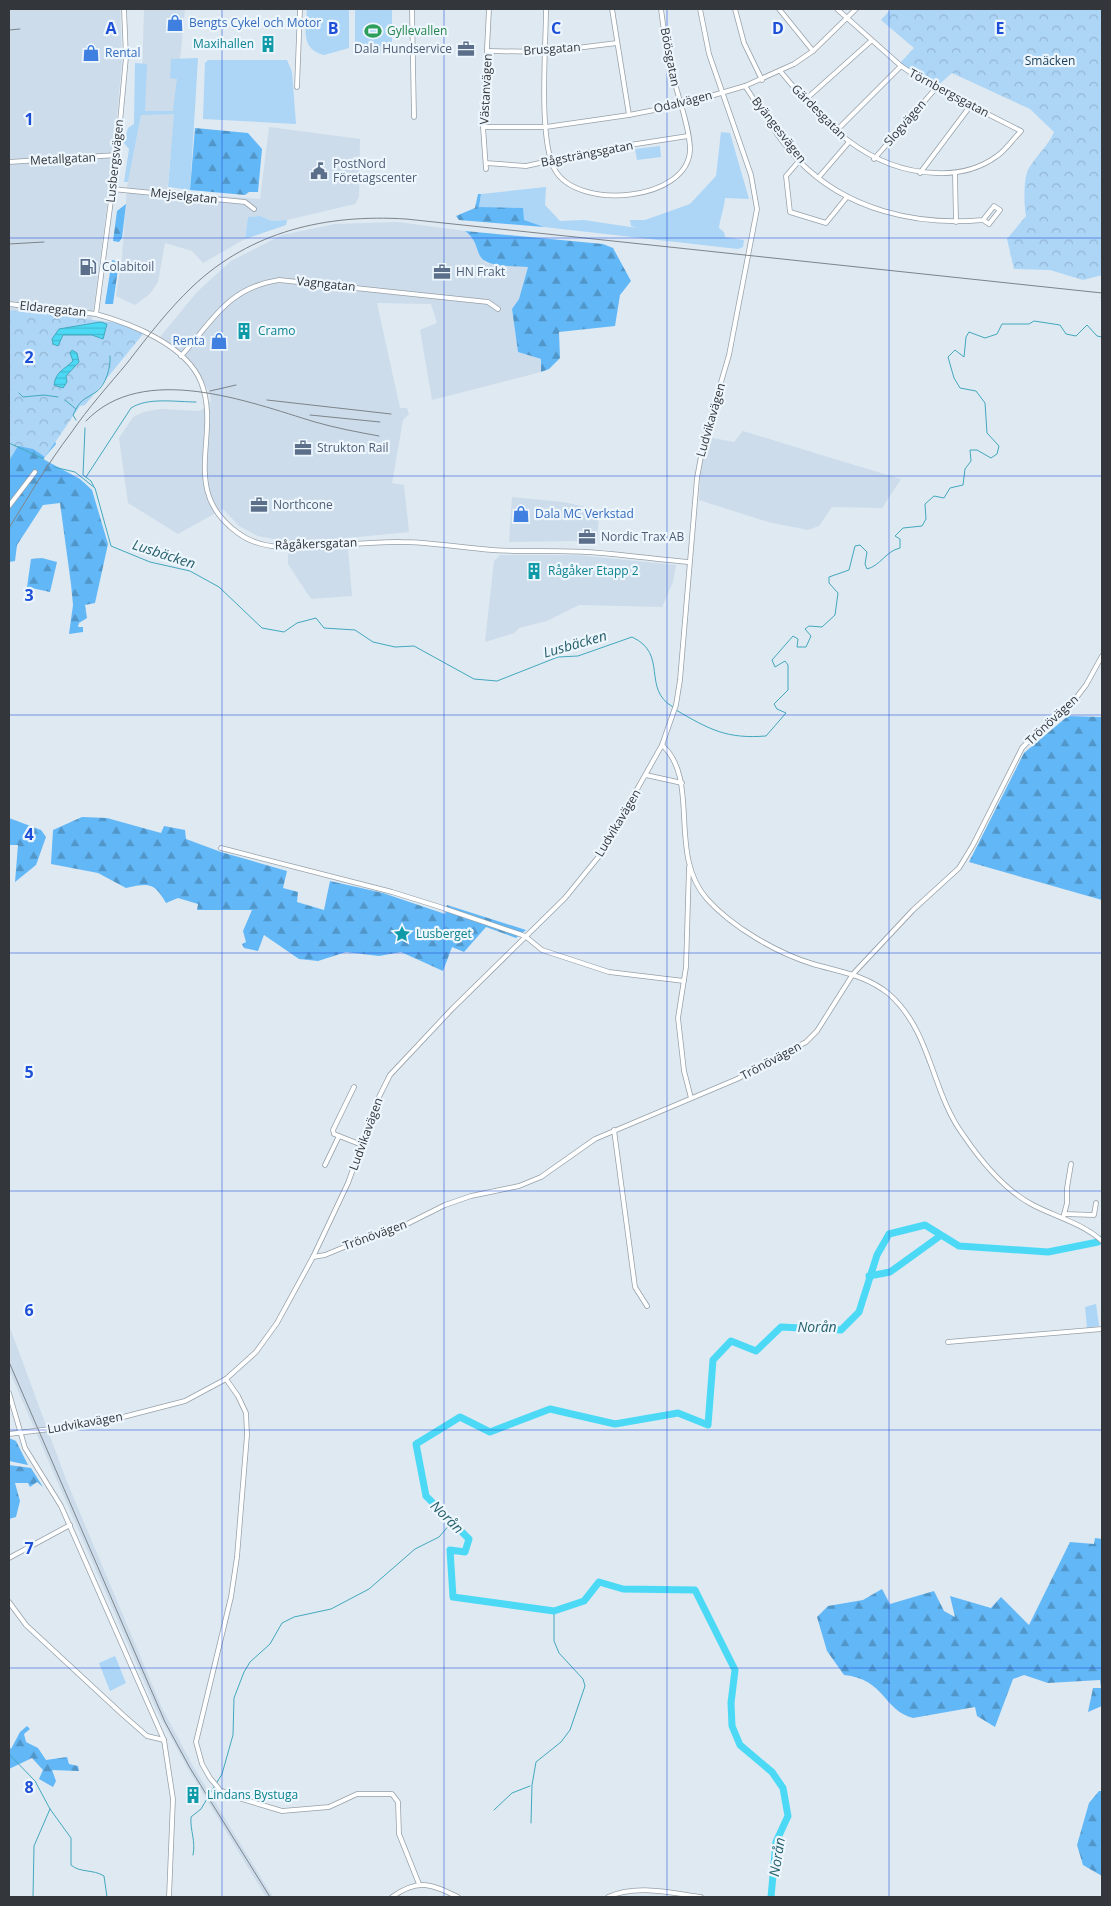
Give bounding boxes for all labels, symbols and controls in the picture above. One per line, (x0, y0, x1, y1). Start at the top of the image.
shop icon: Bengts Cykel och Motor (165, 13, 185, 33)
place label: Bengts Cykel och Motor (189, 14, 321, 31)
text: A (105, 17, 117, 39)
text: B (328, 17, 338, 39)
text: C (551, 17, 561, 39)
text: D (772, 17, 784, 39)
text: E (996, 17, 1005, 39)
sports icon: Gyllevallen (363, 21, 383, 41)
place label: Gyllevallen (387, 22, 447, 39)
street label: Böösgatan (656, 26, 685, 88)
building icon: Maxihallen (258, 34, 278, 54)
place label: Maxihallen (193, 35, 254, 52)
street label: Brusgatan (523, 38, 581, 59)
office icon: Dala Hundservice (456, 39, 476, 59)
place label: Dala Hundservice (354, 40, 452, 57)
shop icon: Rental (81, 43, 101, 63)
place label: Rental (105, 44, 140, 61)
park label: Smäcken (1025, 52, 1075, 69)
street label: Västanvägen (475, 53, 496, 125)
street label: Törnbergsgatan (906, 64, 992, 121)
street label: Gärdesgatan (788, 80, 851, 143)
street label: Odalvägen (652, 86, 714, 117)
street label: Byängesvägen (748, 93, 811, 166)
street label: Slogvägen (880, 96, 930, 150)
text: 1 (24, 108, 34, 130)
street label: Lusbergsvägen (102, 118, 127, 204)
street label: Bågsträngsgatan (539, 136, 634, 171)
street label: Metallgatan (30, 148, 96, 169)
place label: PostNord Företagscenter (333, 155, 417, 186)
public building icon: PostNord Företagscenter (309, 161, 329, 181)
street label: Mejselgatan (150, 184, 219, 207)
fuel station icon: Colabitoil (78, 257, 98, 277)
place label: Colabitoil (102, 258, 154, 275)
office icon: HN Frakt (432, 262, 452, 282)
place label: HN Frakt (456, 263, 505, 280)
street label: Vagngatan (296, 272, 356, 295)
street label: Eldaregatan (19, 297, 87, 320)
building icon: Cramo (234, 321, 254, 341)
place label: Cramo (258, 322, 295, 339)
shop icon: Renta (209, 331, 229, 351)
place label: Renta (173, 332, 205, 349)
text: 2 (24, 346, 34, 368)
street label: Ludvikavägen (692, 381, 729, 459)
office icon: Strukton Rail (293, 438, 313, 458)
place label: Strukton Rail (317, 439, 389, 456)
office icon: Northcone (249, 495, 269, 515)
place label: Northcone (273, 496, 333, 513)
shop icon: Dala MC Verkstad (511, 504, 531, 524)
place label: Dala MC Verkstad (535, 505, 634, 522)
office icon: Nordic Trax AB (577, 527, 597, 547)
place label: Nordic Trax AB (601, 528, 685, 545)
water label: Lusbäcken (130, 534, 198, 573)
street label: Rågåkersgatan (275, 534, 357, 553)
building icon: Rågåker Etapp 2 (524, 561, 544, 581)
place label: Rågåker Etapp 2 (548, 562, 639, 579)
text: 3 (24, 584, 34, 606)
water label: Lusbäcken (541, 625, 609, 662)
street label: Trönövägen (1022, 691, 1082, 749)
street label: Ludvikavägen (591, 786, 644, 860)
text: 4 (24, 823, 34, 845)
place icon: Lusberget (392, 924, 412, 944)
place label: Lusberget (416, 925, 472, 942)
street label: Trönövägen (737, 1037, 804, 1084)
text: 5 (24, 1061, 34, 1083)
street label: Ludvikavägen (345, 1095, 387, 1173)
street label: Trönövägen (341, 1215, 409, 1254)
text: 6 (24, 1299, 34, 1321)
water label: Norån (797, 1317, 837, 1336)
street label: Ludvikavägen (46, 1408, 124, 1437)
water label: Norån (427, 1496, 468, 1537)
text: 7 (24, 1537, 34, 1559)
text: 8 (24, 1776, 34, 1798)
building icon: Lindans Bystuga (183, 1785, 203, 1805)
place label: Lindans Bystuga (207, 1786, 298, 1803)
water label: Norån (764, 1836, 789, 1878)

